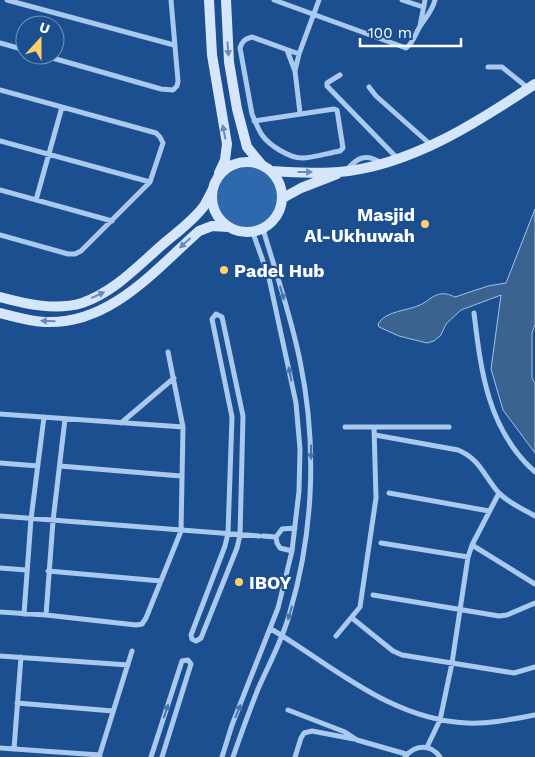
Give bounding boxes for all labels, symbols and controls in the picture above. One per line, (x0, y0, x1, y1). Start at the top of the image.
north arrow (15, 15, 65, 65)
scale bar (360, 15, 461, 47)
text: U (37, 19, 52, 37)
text: 100 m (368, 24, 412, 42)
one-way arrow (225, 41, 233, 57)
one-way arrow (220, 124, 228, 140)
one-way arrow (298, 168, 314, 176)
place label: Masjid Al-Ukhuwah (304, 204, 415, 246)
marker: Masjid Al-Ukhuwah (419, 218, 431, 230)
one-way arrow (178, 238, 191, 249)
place label: Padel Hub (234, 260, 325, 281)
marker: Padel Hub (218, 264, 230, 276)
one-way arrow (279, 285, 287, 300)
one-way arrow (91, 291, 106, 300)
one-way arrow (40, 317, 56, 325)
one-way arrow (286, 367, 294, 382)
one-way arrow (307, 444, 315, 460)
place label: IBOY (249, 572, 291, 593)
marker: IBOY (233, 576, 245, 588)
one-way arrow (285, 605, 293, 620)
one-way arrow (162, 703, 170, 718)
one-way arrow (234, 703, 242, 718)

